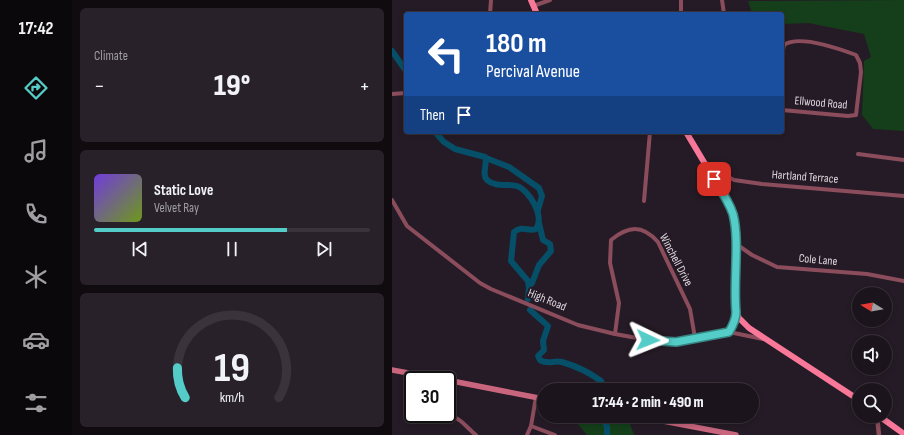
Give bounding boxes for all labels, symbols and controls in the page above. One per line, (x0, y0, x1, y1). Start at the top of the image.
text: 17:42 (18, 18, 54, 39)
text: 180 m (486, 27, 546, 60)
icon: left (420, 28, 472, 80)
text: Climate (94, 48, 128, 64)
text: Percival Avenue (486, 61, 580, 82)
text: 19° (214, 68, 250, 104)
text: − (94, 73, 105, 100)
text: + (359, 73, 370, 100)
icon: directions (22, 74, 50, 102)
street label: Ellwood Road (794, 93, 848, 113)
icon: arrive (453, 104, 475, 126)
text: Then (420, 106, 445, 125)
icon: music (22, 137, 50, 165)
pin (697, 162, 731, 196)
street label: Hartland Terrace (771, 167, 839, 187)
icon: arrive (703, 168, 725, 190)
text: Static Love (154, 181, 213, 200)
icon: phone (22, 200, 50, 228)
text: Velvet Ray (154, 200, 199, 216)
street label: Winchell Drive (656, 231, 696, 289)
icon: previous (129, 238, 151, 260)
icon: pause (221, 238, 243, 260)
icon: next (313, 238, 335, 260)
street label: Cole Lane (798, 251, 838, 269)
icon: climate (22, 263, 50, 291)
street label: High Road (526, 286, 568, 314)
north arrow (852, 287, 892, 327)
map controls (852, 287, 892, 423)
position arrow (627, 319, 669, 361)
icon: car (22, 326, 50, 354)
button: sound (852, 335, 892, 375)
text: 19 (214, 344, 250, 393)
speed limit sign: 30 (404, 371, 456, 423)
button: search (852, 383, 892, 423)
text: km/h (220, 388, 244, 405)
icon: filters (22, 389, 50, 417)
text: 17:44 · 2 min · 490 m (592, 393, 704, 412)

